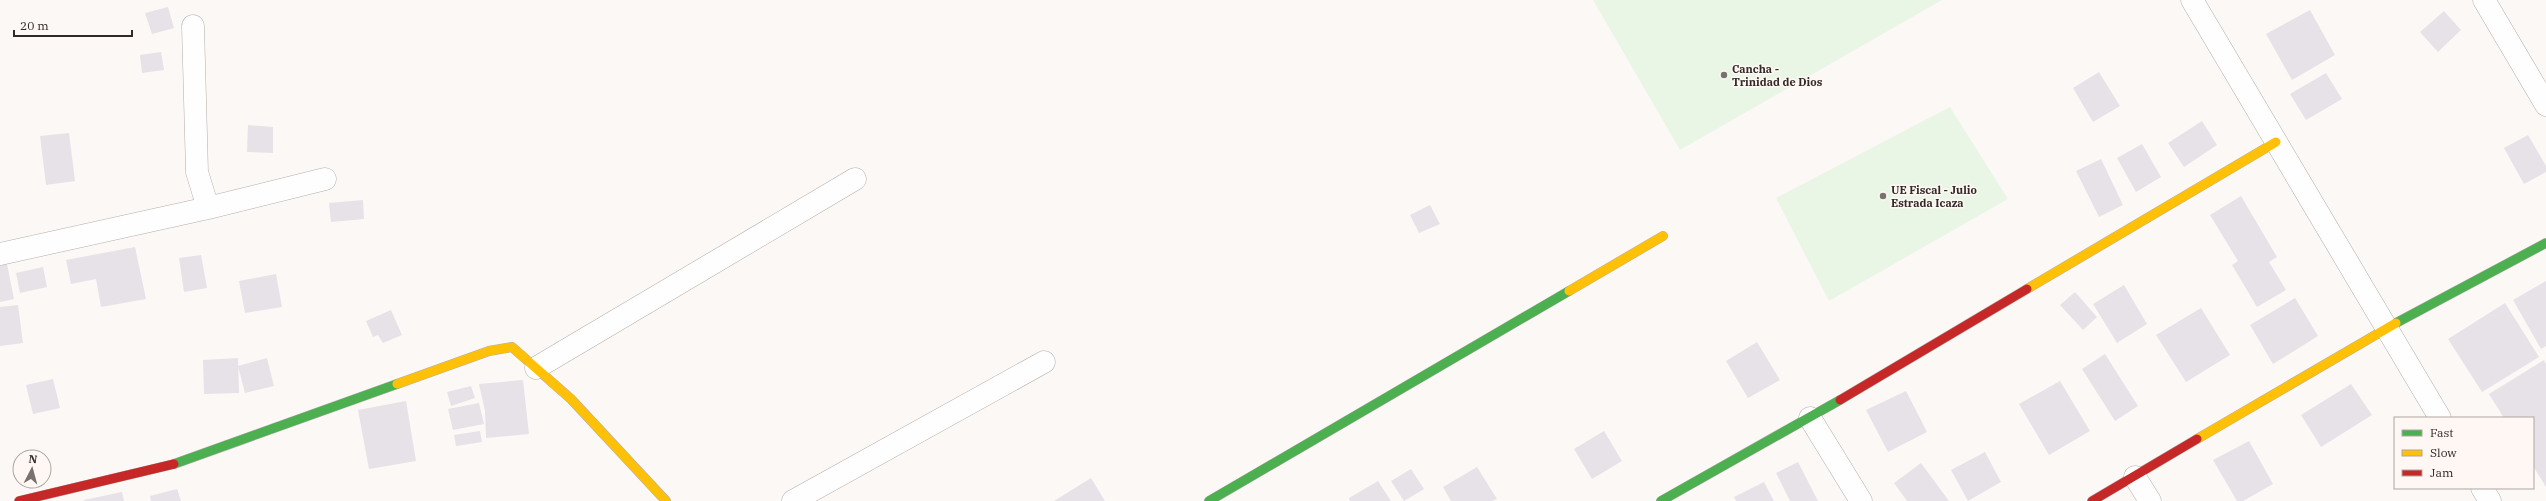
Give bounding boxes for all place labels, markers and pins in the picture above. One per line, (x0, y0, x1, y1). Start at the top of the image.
place label: Cancha - Trinidad de Dios (1732, 62, 1823, 89)
marker: Cancha - Trinidad de Dios (1719, 70, 1729, 80)
place label: UE Fiscal - Julio Estrada Icaza (1891, 183, 1977, 210)
marker: UE Fiscal - Julio Estrada Icaza (1878, 191, 1888, 201)

